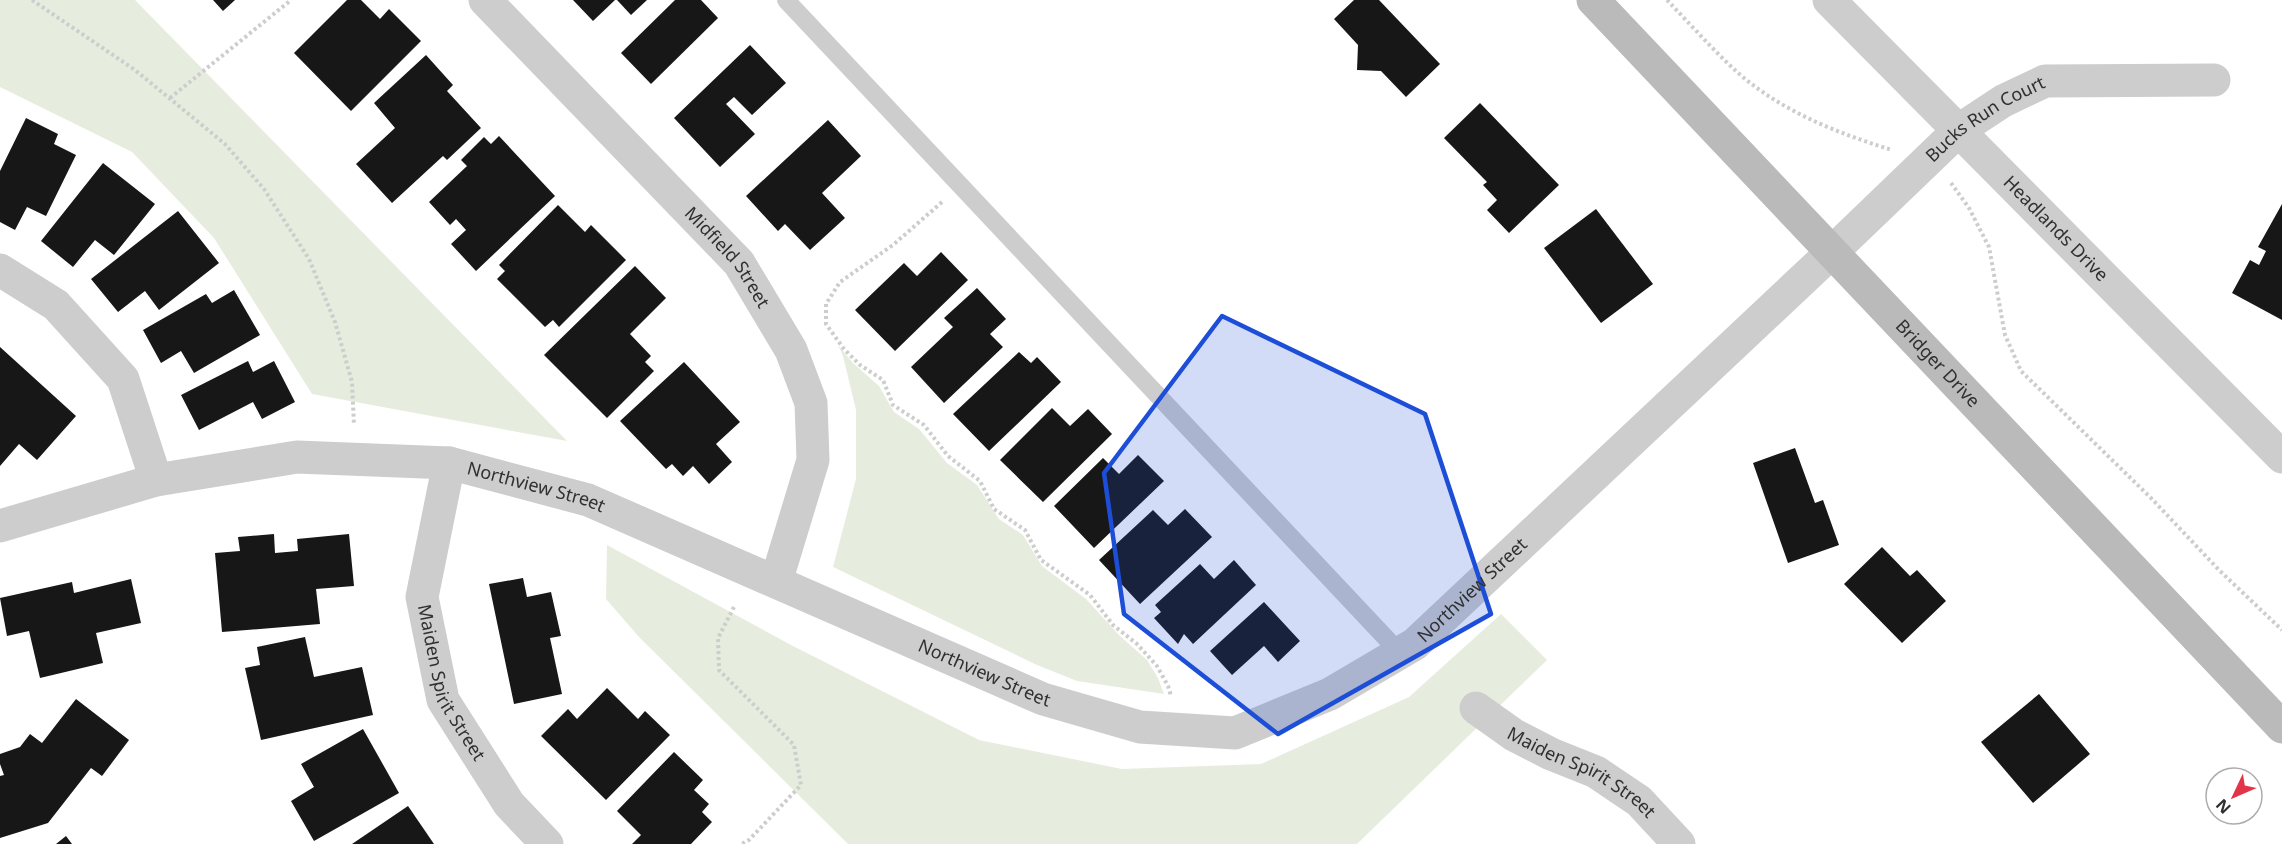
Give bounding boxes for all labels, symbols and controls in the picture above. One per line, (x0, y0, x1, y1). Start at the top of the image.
street label: Bucks Run Court (1920, 70, 2049, 167)
street label: Headlands Drive (1999, 170, 2114, 286)
street label: Midfield Street (680, 201, 776, 312)
street label: Bridger Drive (1891, 314, 1986, 412)
street label: Northview Street (465, 455, 610, 517)
street label: Northview Street (1411, 532, 1532, 647)
street label: Maiden Spirit Street (413, 602, 492, 765)
street label: Northview Street (915, 633, 1054, 712)
street label: Maiden Spirit Street (1503, 721, 1662, 823)
north arrow (2204, 766, 2264, 826)
text: N (2211, 794, 2236, 819)

